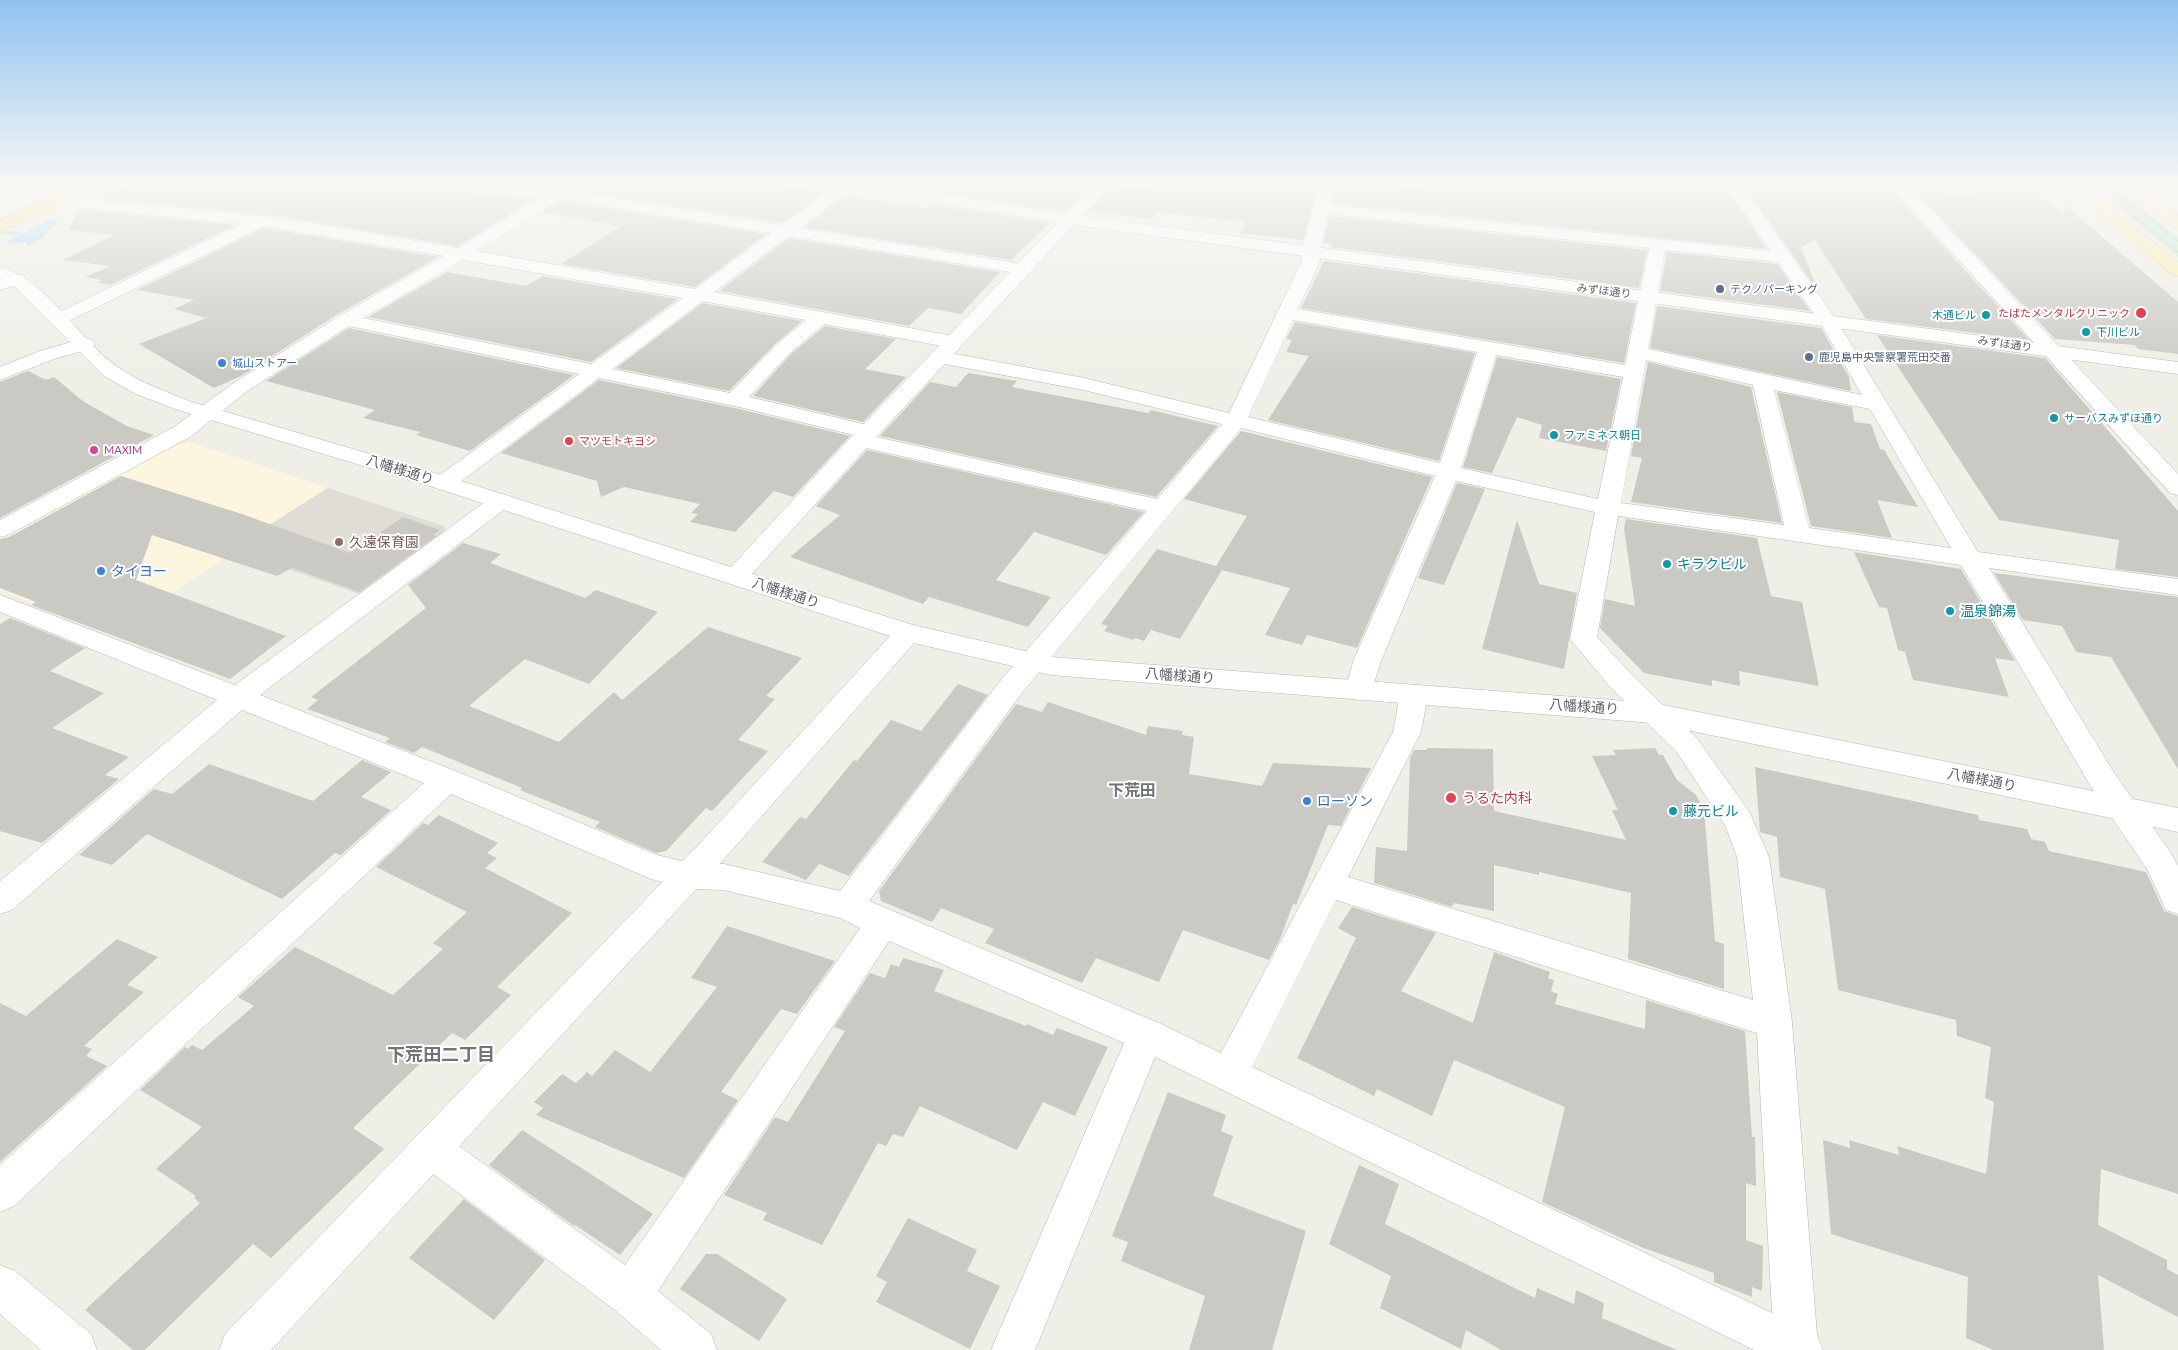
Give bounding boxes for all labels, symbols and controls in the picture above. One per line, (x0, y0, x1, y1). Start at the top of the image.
street label: みずほ通り (1576, 281, 1632, 301)
place label: テクノパーキング (1730, 282, 1818, 296)
marker: テクノパーキング (1714, 283, 1726, 295)
place label: たばたメンタルクリニック (1998, 306, 2130, 320)
marker: たばたメンタルクリニック (2134, 306, 2148, 320)
place label: 木通ビル (1932, 308, 1976, 322)
marker: 木通ビル (1980, 309, 1992, 321)
place label: 下川ビル (2096, 325, 2140, 339)
marker: 下川ビル (2080, 326, 2092, 338)
street label: みずほ通り (1977, 334, 2033, 354)
place label: 鹿児島中央警察署荒田交番 (1819, 350, 1951, 364)
marker: 鹿児島中央警察署荒田交番 (1803, 351, 1815, 363)
place label: 城山ストアー (232, 356, 297, 370)
marker: 城山ストアー (216, 357, 228, 369)
place label: サーバスみずほ通り (2064, 411, 2163, 425)
marker: サーバスみずほ通り (2048, 412, 2060, 424)
place label: ファミネス朝日 (1564, 428, 1641, 442)
marker: ファミネス朝日 (1548, 429, 1560, 441)
place label: マツモトキヨシ (579, 434, 656, 448)
marker: マツモトキヨシ (563, 435, 575, 447)
place label: MAXIM (104, 443, 142, 457)
marker: MAXIM (88, 444, 100, 456)
street label: 八幡様通り (364, 452, 436, 488)
place label: 久遠保育園 (349, 534, 419, 550)
marker: 久遠保育園 (333, 536, 345, 548)
place label: キラクビル (1677, 556, 1747, 572)
marker: キラクビル (1661, 558, 1673, 570)
place label: タイヨー (111, 563, 167, 579)
marker: タイヨー (95, 565, 107, 577)
street label: 八幡様通り (750, 574, 822, 612)
place label: 温泉錦湯 (1960, 603, 2016, 619)
marker: 温泉錦湯 (1944, 605, 1956, 617)
street label: 八幡様通り (1144, 665, 1216, 687)
street label: 八幡様通り (1548, 696, 1620, 718)
street label: 八幡様通り (1946, 765, 2018, 795)
district label: 下荒田 (1108, 781, 1156, 801)
place label: うるた内科 (1462, 790, 1532, 806)
marker: うるた内科 (1444, 791, 1458, 805)
place label: ローソン (1317, 793, 1373, 809)
marker: ローソン (1301, 795, 1313, 807)
place label: 藤元ビル (1683, 803, 1739, 819)
marker: 藤元ビル (1667, 805, 1679, 817)
district label: 下荒田二丁目 (387, 1044, 495, 1066)

